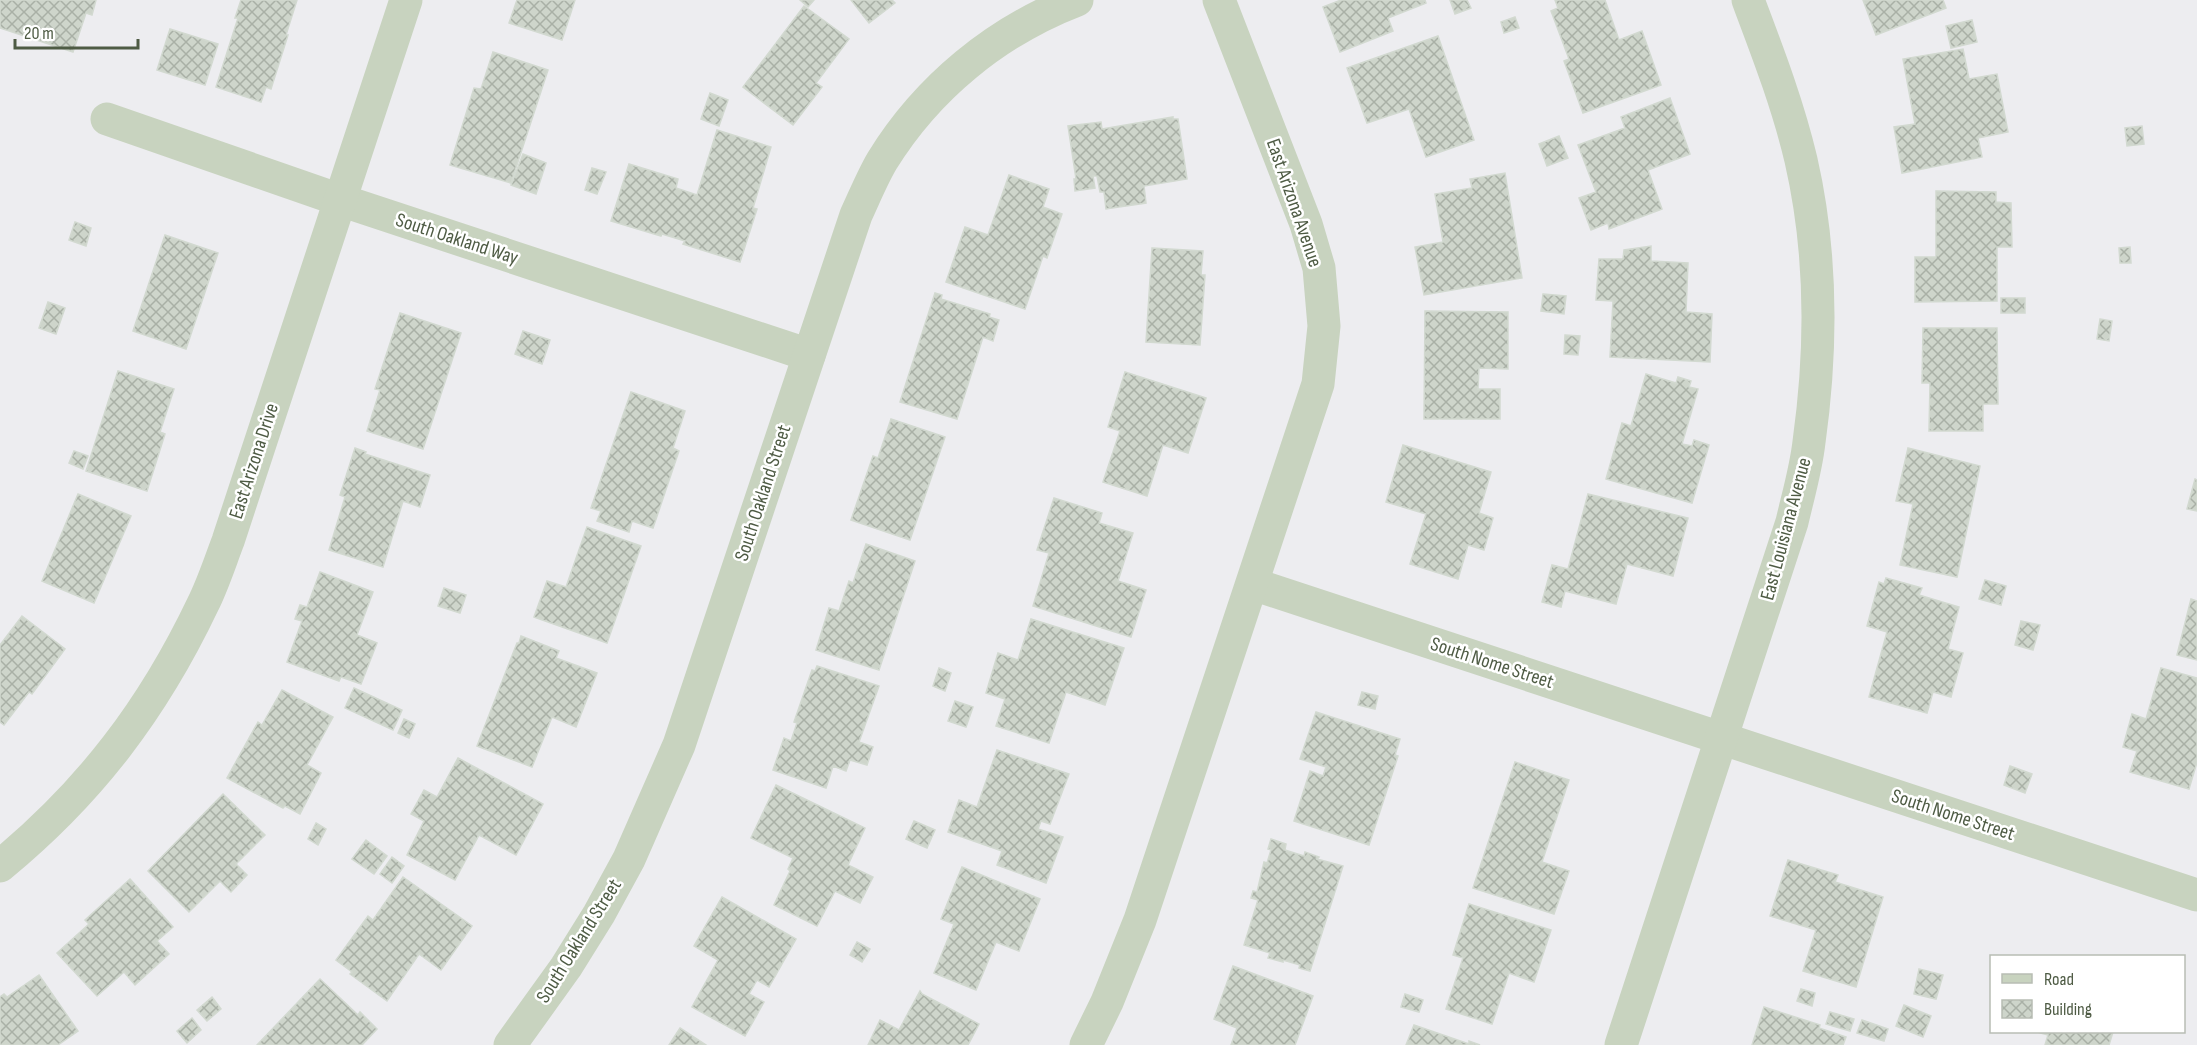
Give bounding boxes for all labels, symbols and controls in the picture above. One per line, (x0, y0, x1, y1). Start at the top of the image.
scale bar (15, 12, 138, 50)
text: 20 m (24, 23, 54, 44)
street label: East Arizona Avenue (1261, 136, 1327, 270)
street label: South Oakland Way (393, 208, 522, 270)
street label: East Arizona Drive (224, 400, 284, 522)
street label: South Oakland Street (730, 422, 796, 564)
street label: East Louisiana Avenue (1755, 455, 1817, 603)
street label: South Nome Street (1428, 632, 1556, 694)
street label: South Nome Street (1889, 784, 2017, 846)
street label: South Oakland Street (531, 875, 627, 1007)
legend (1990, 955, 2185, 1033)
text: Road (2044, 969, 2074, 990)
text: Building (2044, 999, 2092, 1020)

